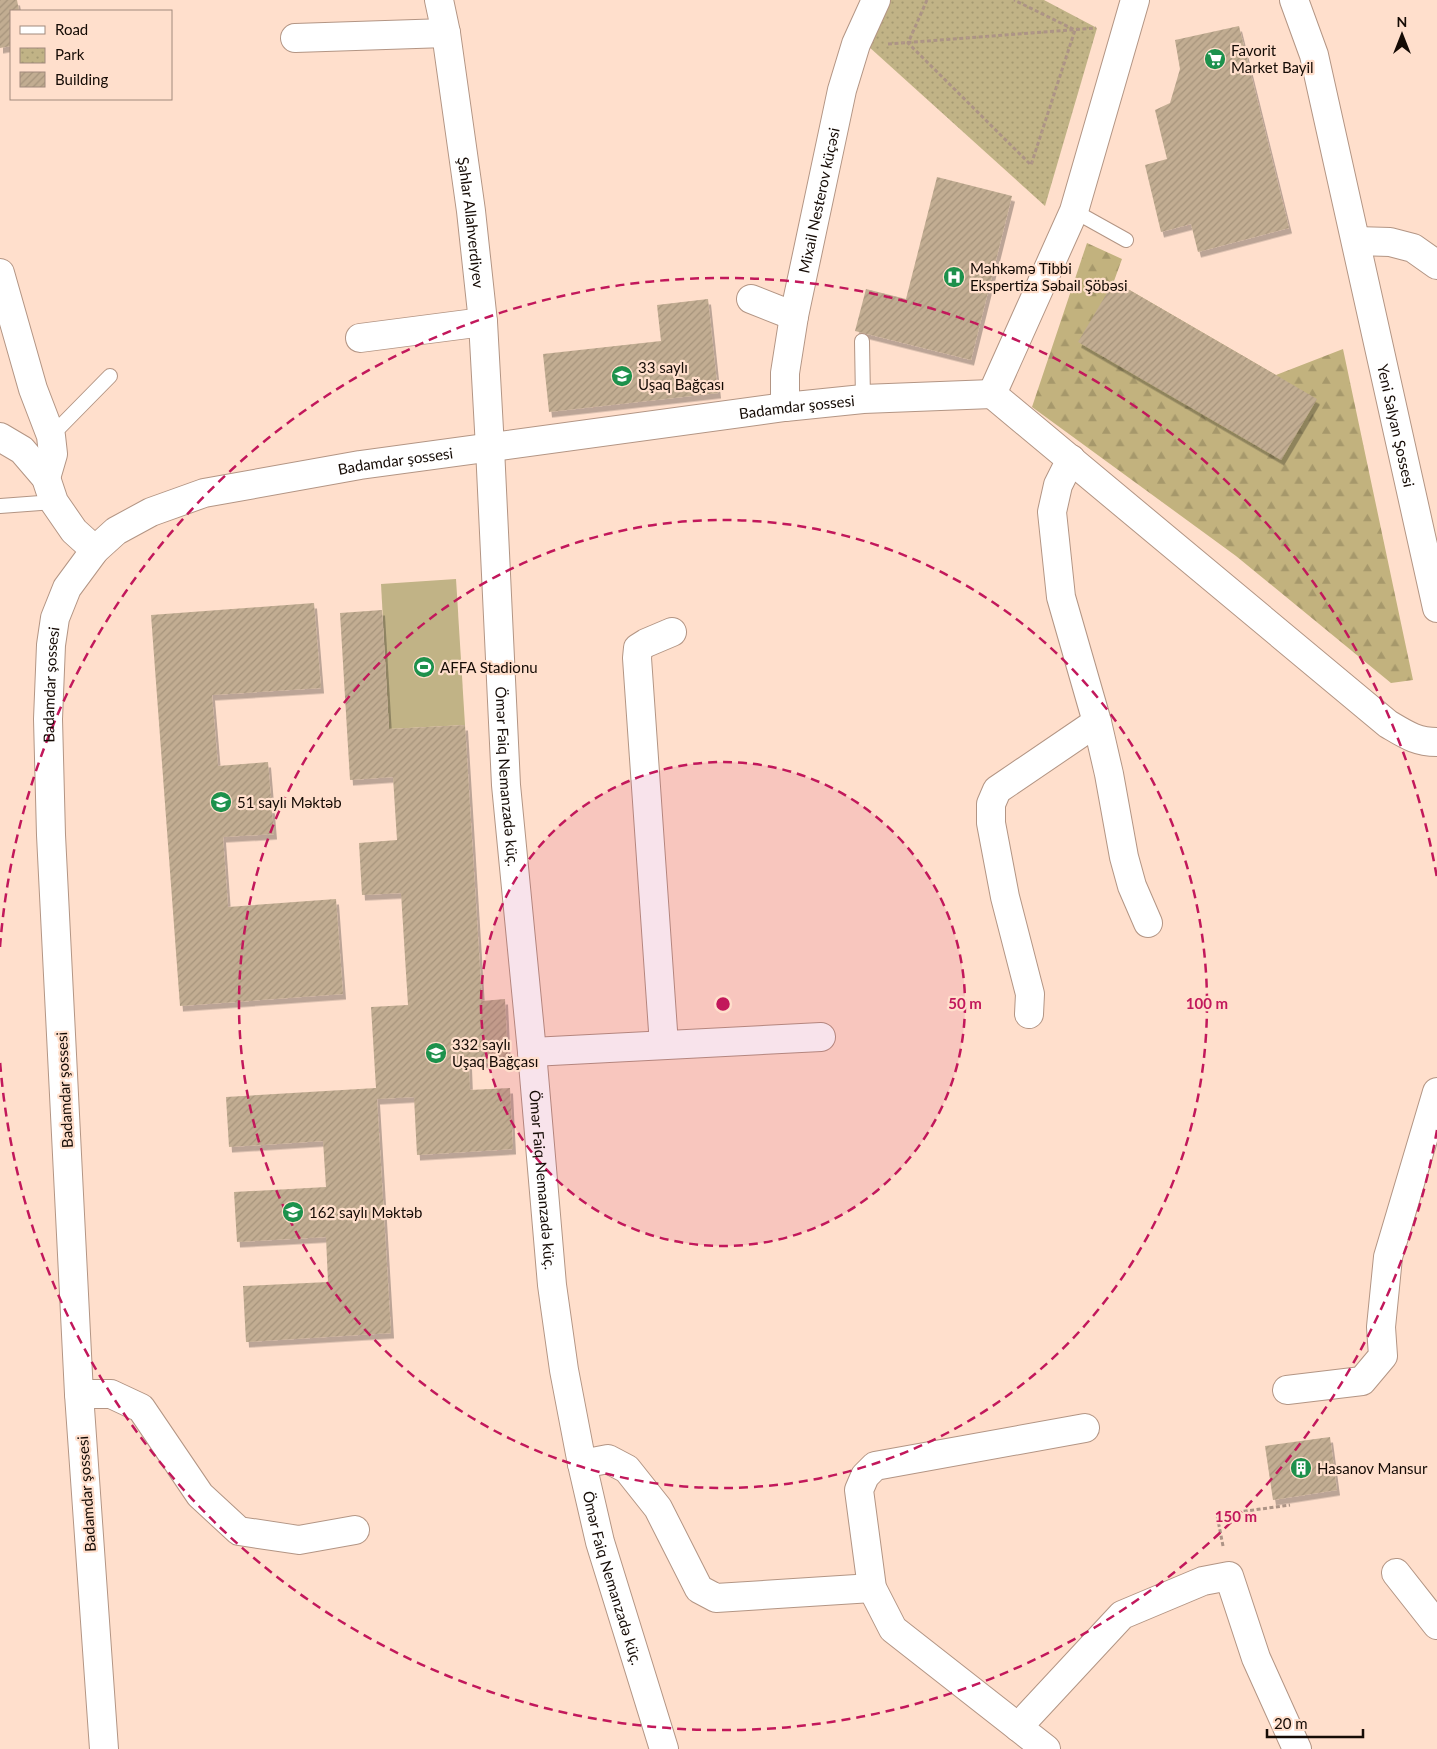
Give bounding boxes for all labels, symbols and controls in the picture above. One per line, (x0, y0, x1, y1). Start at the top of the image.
legend (10, 10, 172, 100)
north arrow (1377, 10, 1427, 60)
text: N (1397, 13, 1407, 30)
text: Road (55, 20, 88, 38)
place label: Favorit Market Bayil (1231, 41, 1314, 76)
text: Park (55, 45, 85, 63)
supermarket icon: Favorit Market Bayil (1203, 47, 1227, 71)
text: Building (55, 70, 108, 88)
street label: Mixail Nesterov küçəsi (794, 126, 843, 275)
street label: Şahlar Allahverdiyev (455, 156, 488, 289)
place label: Məhkəmə Tibbi Ekspertiza Səbail Şöbəsi (970, 259, 1128, 294)
hospital icon: Məhkəmə Tibbi Ekspertiza Səbail Şöbəsi (942, 265, 966, 289)
place label: 33 saylı Uşaq Bağçası (638, 358, 724, 393)
street label: Yeni Salyan Şossesi (1374, 362, 1419, 489)
school or university icon: 33 saylı Uşaq Bağçası (610, 364, 634, 388)
street label: Badamdar şossesi (738, 391, 855, 422)
street label: Badamdar şossesi (336, 443, 454, 478)
street label: Badamdar şossesi (39, 625, 63, 743)
sports icon: AFFA Stadionu (412, 655, 436, 679)
place label: AFFA Stadionu (440, 658, 538, 676)
street label: Ömər Faiq Nemanzadə küç. (492, 686, 523, 867)
school or university icon: 51 saylı Məktəb (209, 790, 233, 814)
place label: 51 saylı Məktəb (237, 793, 342, 811)
text: 50 m (948, 994, 982, 1012)
text: 100 m (1186, 994, 1228, 1012)
centre of rings (714, 995, 732, 1013)
street label: Badamdar şossesi (52, 1032, 76, 1148)
place label: 332 saylı Uşaq Bağçası (452, 1035, 538, 1070)
school or university icon: 332 saylı Uşaq Bağçası (424, 1041, 448, 1065)
street label: Ömər Faiq Nemanzadə küç. (526, 1089, 560, 1271)
school or university icon: 162 saylı Məktəb (281, 1200, 305, 1224)
place label: 162 saylı Məktəb (309, 1203, 422, 1221)
street label: Badamdar şossesi (73, 1435, 99, 1553)
building icon: Hasanov Mansur (1289, 1456, 1313, 1480)
place label: Hasanov Mansur (1317, 1459, 1428, 1477)
street label: Ömər Faiq Nemanzadə küç. (579, 1489, 646, 1667)
text: 150 m (1215, 1507, 1257, 1525)
scale bar (1267, 1706, 1363, 1738)
text: 20 m (1274, 1714, 1308, 1732)

